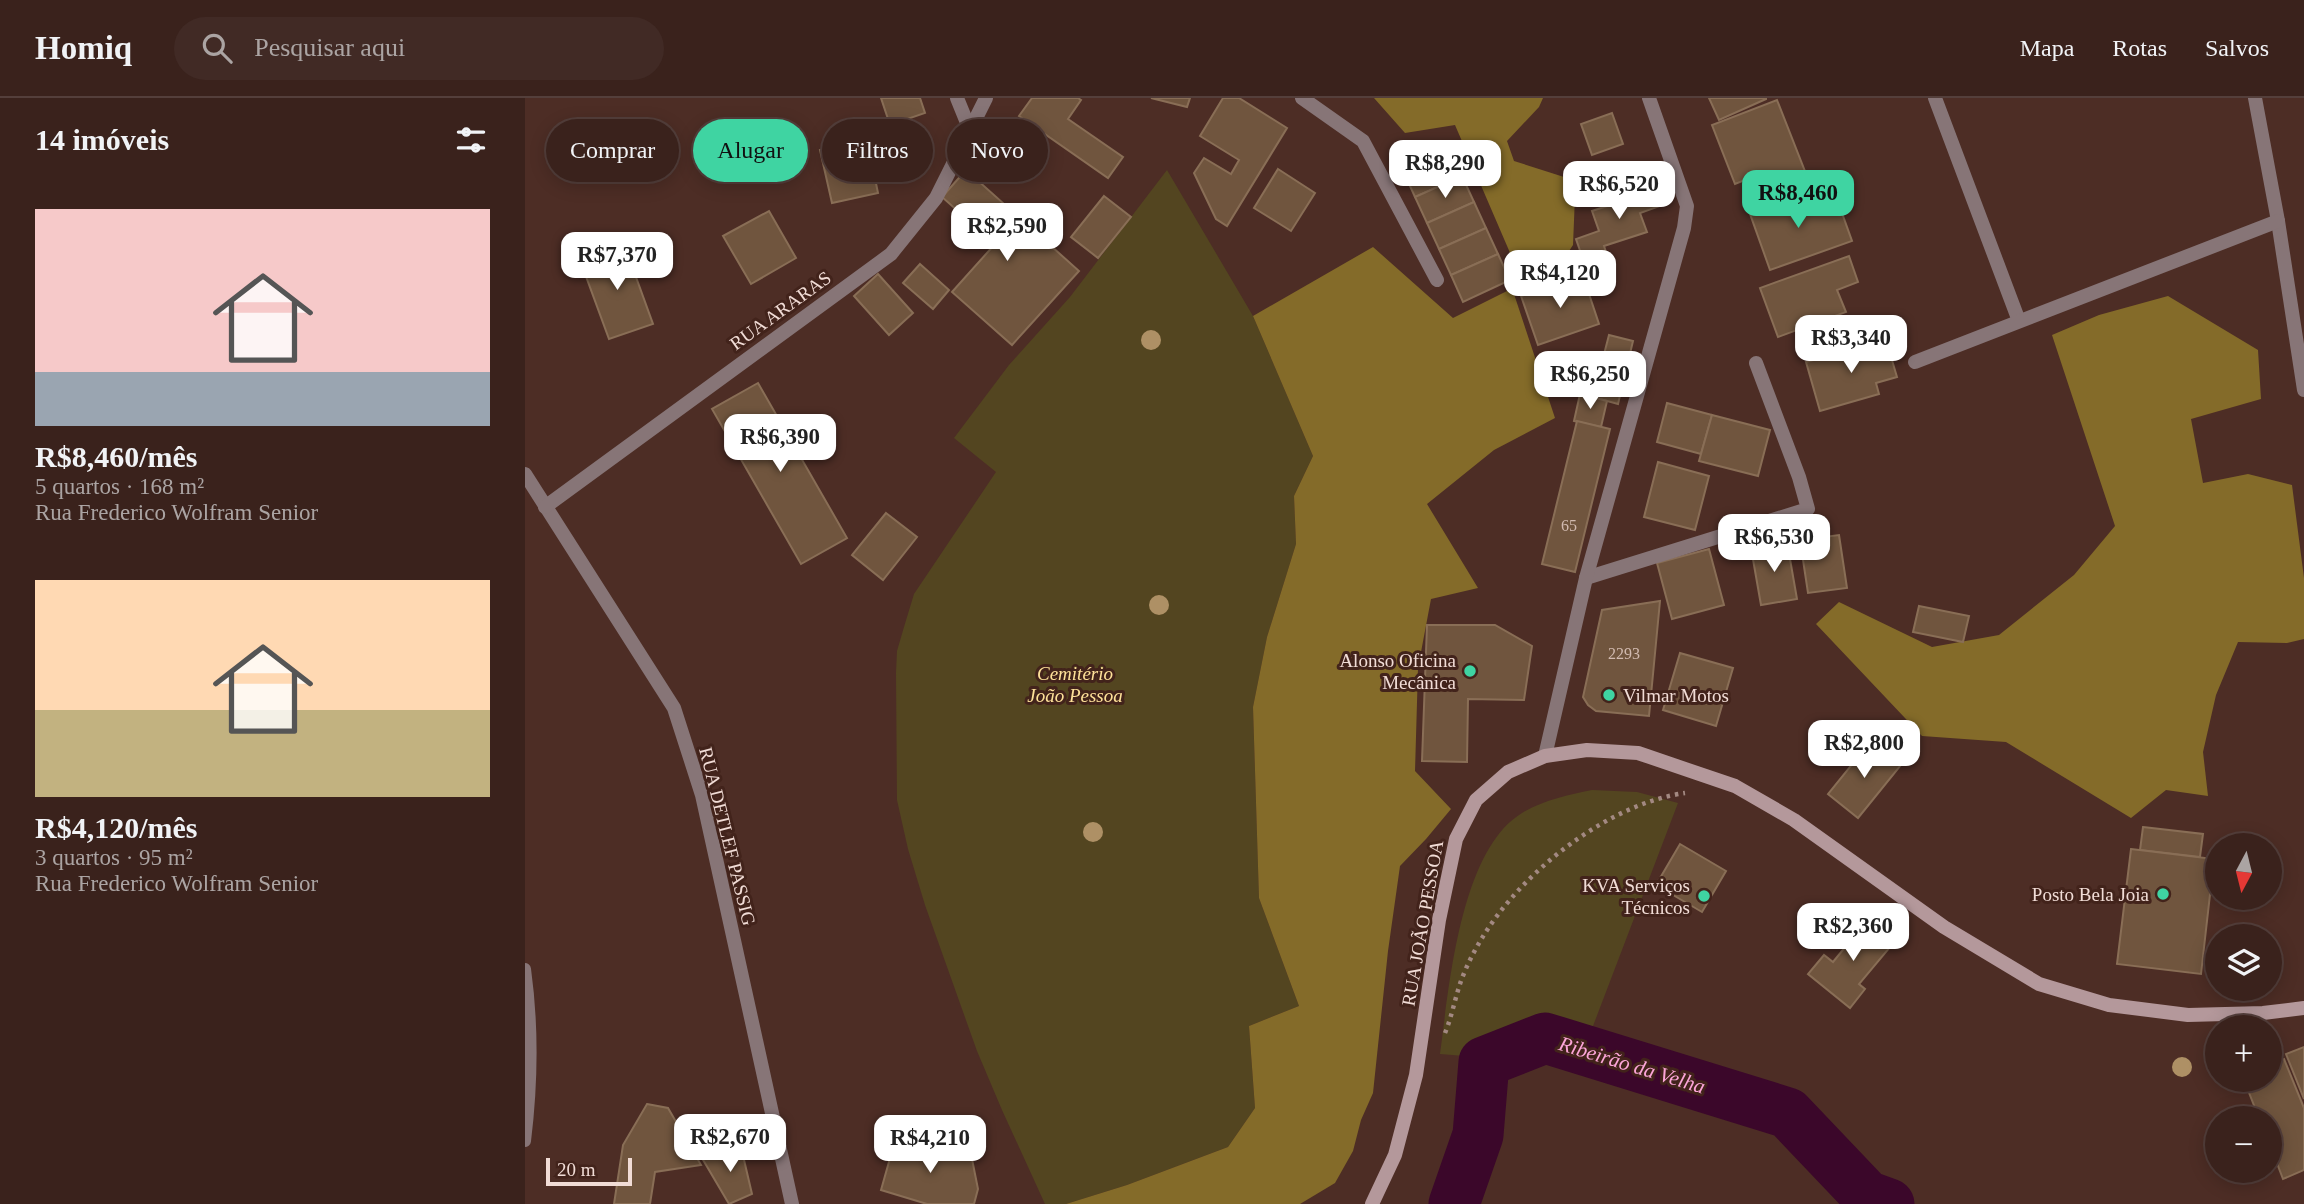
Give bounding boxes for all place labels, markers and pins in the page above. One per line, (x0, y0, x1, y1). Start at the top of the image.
pin: R$8,290 (1380, 140, 1510, 200)
pin: R$6,520 (1554, 162, 1684, 221)
pin: R$8,460 (1733, 170, 1863, 230)
pin: R$2,590 (942, 204, 1072, 263)
pin: R$7,370 (552, 232, 682, 292)
pin: R$4,120 (1495, 250, 1625, 310)
pin: R$3,340 (1786, 316, 1916, 375)
pin: R$6,250 (1525, 352, 1655, 411)
pin: R$6,390 (715, 414, 845, 474)
pin: R$6,530 (1709, 514, 1839, 574)
place label: Alonso Oficina Mecânica (1339, 650, 1457, 693)
marker: Alonso Oficina Mecânica (1462, 663, 1478, 679)
place label: Vilmar Motos (1623, 685, 1729, 706)
marker: Vilmar Motos (1601, 687, 1617, 703)
pin: R$2,800 (1799, 720, 1929, 780)
place label: KVA Serviços Técnicos (1582, 875, 1690, 918)
place label: Posto Bela Joia (2032, 884, 2150, 905)
marker: Posto Bela Joia (2155, 886, 2171, 902)
marker: KVA Serviços Técnicos (1696, 888, 1712, 904)
pin: R$2,360 (1788, 904, 1918, 963)
pin: R$2,670 (665, 1114, 795, 1174)
pin: R$4,210 (865, 1116, 995, 1175)

